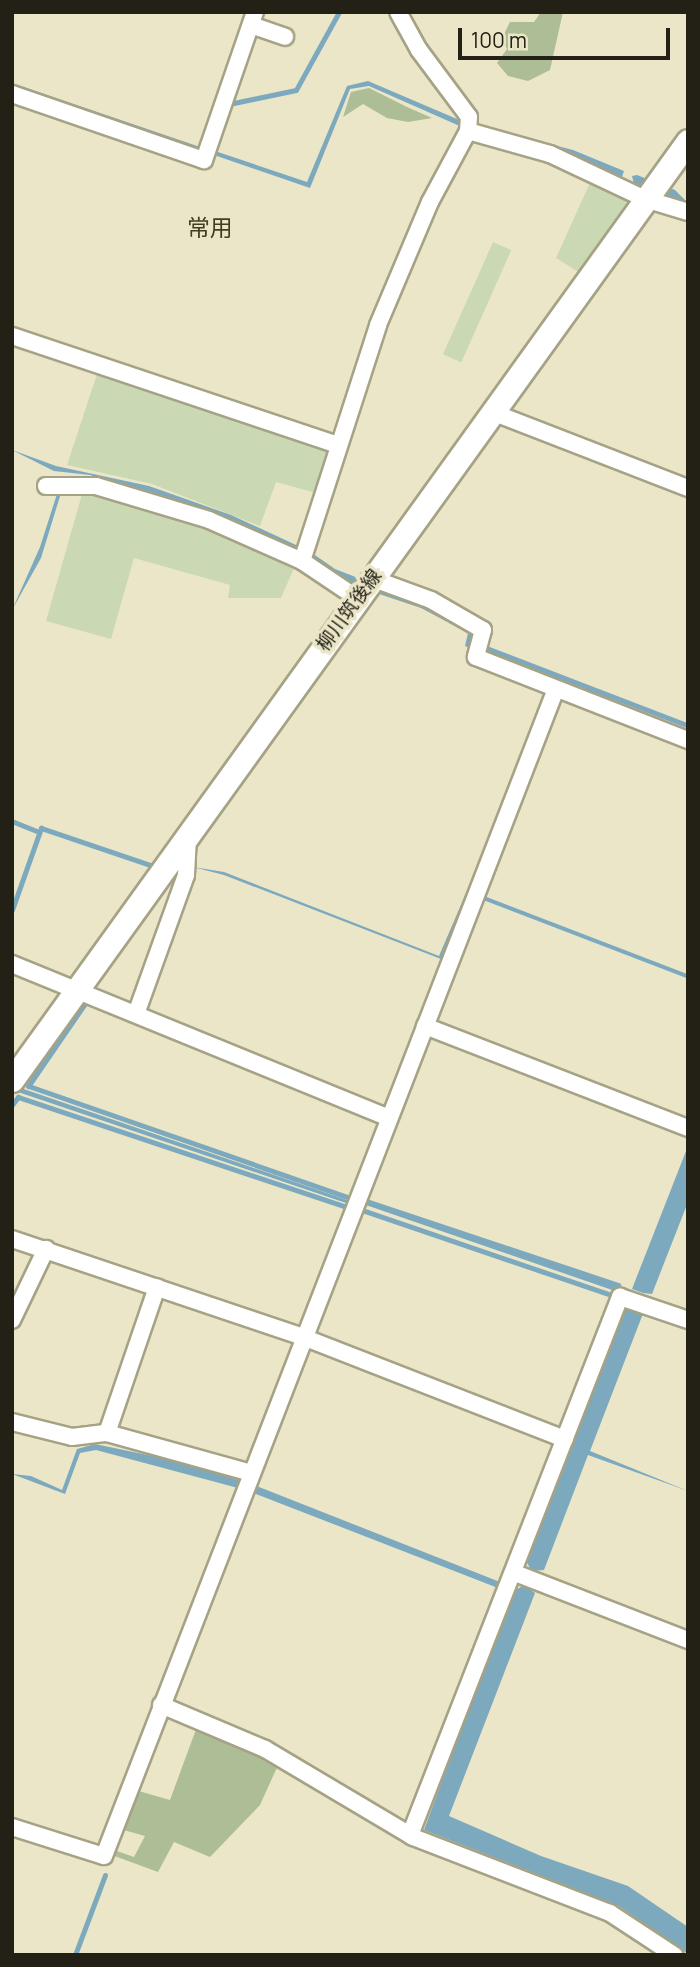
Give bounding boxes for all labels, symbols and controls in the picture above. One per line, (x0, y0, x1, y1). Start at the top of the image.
scale bar (462, 14, 674, 58)
text: 100 m (471, 26, 527, 54)
district label: 常用 (187, 213, 233, 241)
street label: 柳川筑後線 (312, 565, 386, 655)

